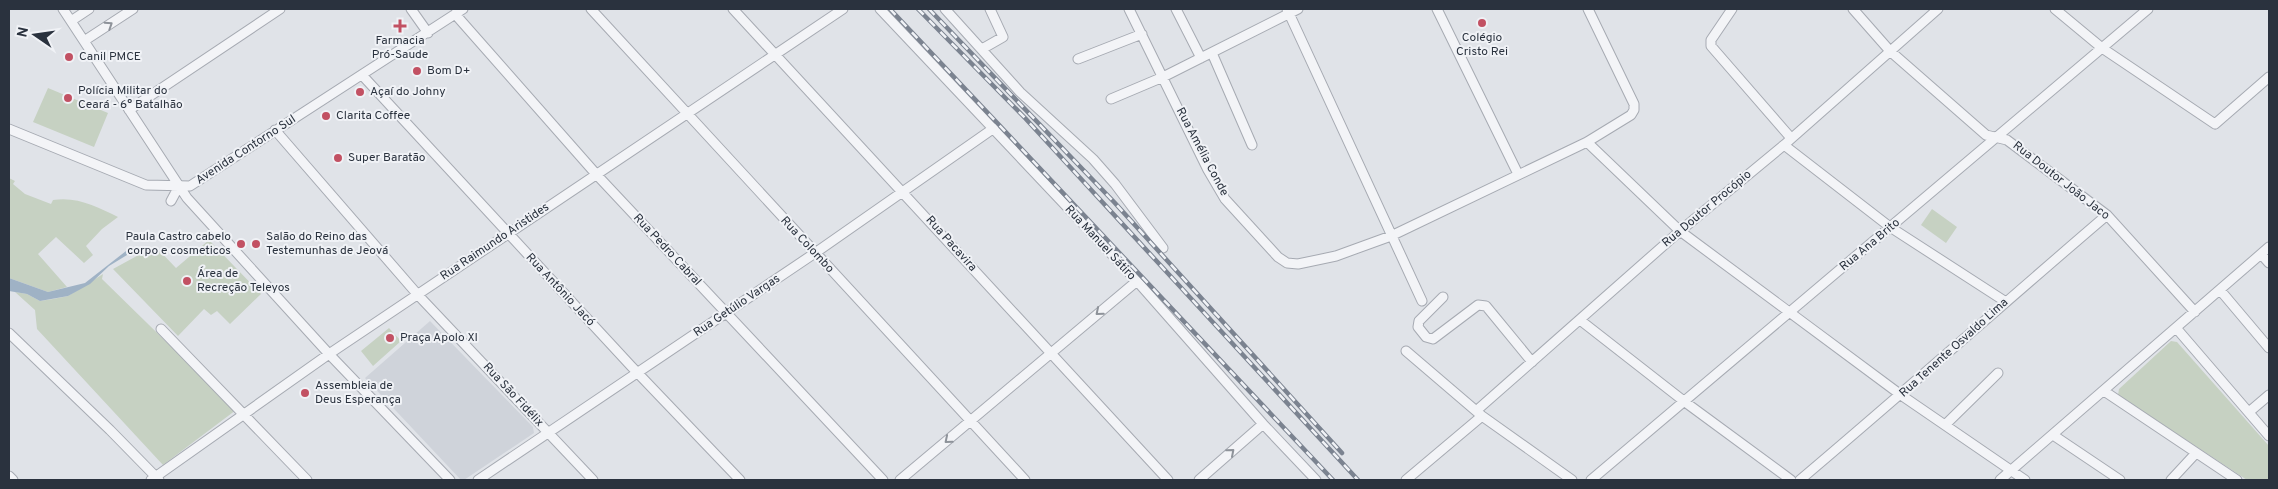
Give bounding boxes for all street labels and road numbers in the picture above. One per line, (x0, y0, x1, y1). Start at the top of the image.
street label: Rua Amélia Conde (1172, 105, 1232, 199)
street label: Avenida Contorno Sul (193, 112, 299, 188)
street label: Rua Doutor João Jaco (2009, 138, 2113, 224)
street label: Rua Doutor Procópio (1659, 167, 1755, 251)
street label: Rua Raimundo Aristides (437, 200, 553, 284)
street label: Rua Manuel Sátiro (1061, 202, 1139, 284)
street label: Rua Pedro Cabral (629, 210, 705, 290)
street label: Rua Colombo (777, 213, 838, 277)
street label: Rua Pacavira (922, 213, 980, 275)
street label: Rua Ana Brito (1836, 215, 1904, 275)
street label: Rua Antônio Jacó (522, 250, 598, 330)
street label: Rua Getúlio Vargas (691, 271, 783, 341)
street label: Rua Tenente Osvaldo Lima (1896, 295, 2012, 401)
street label: Rua São Fidélix (479, 359, 547, 431)

